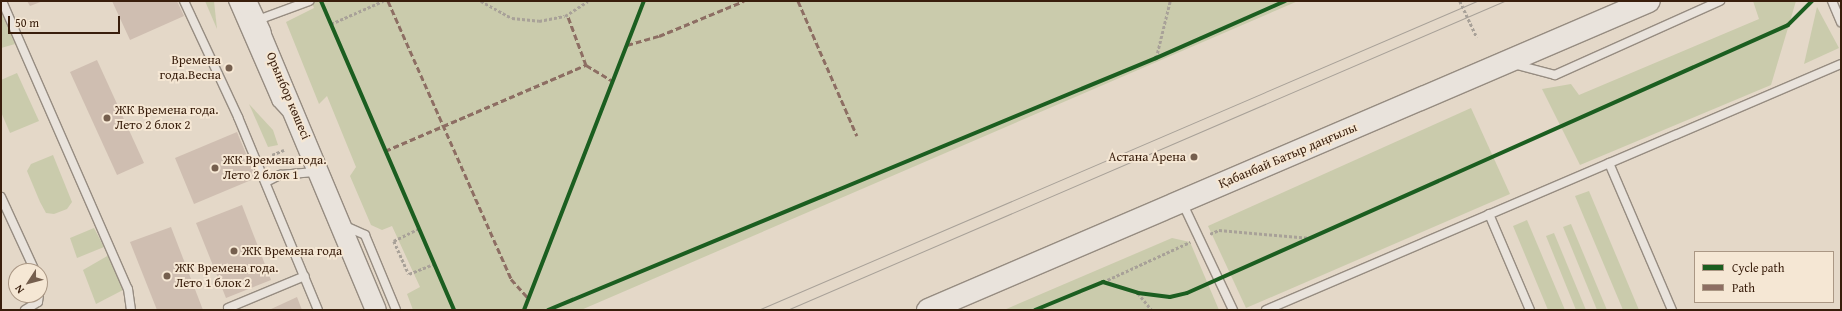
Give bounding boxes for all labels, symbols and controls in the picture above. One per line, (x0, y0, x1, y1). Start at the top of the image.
scale bar (10, 8, 122, 34)
text: 50 m (15, 14, 39, 31)
street label: Орынбор көшесі (263, 50, 313, 142)
place label: Времена года.Весна (159, 53, 221, 84)
marker: Времена года.Весна (224, 63, 234, 73)
place label: ЖК Времена года. Лето 2 блок 2 (115, 103, 218, 134)
marker: ЖК Времена года. Лето 2 блок 2 (102, 113, 112, 123)
street label: Қабанбай Батыр даңғылы (1216, 120, 1360, 192)
place label: Астана Арена (1109, 149, 1186, 165)
marker: Астана Арена (1189, 152, 1199, 162)
place label: ЖК Времена года. Лето 2 блок 1 (223, 153, 326, 184)
marker: ЖК Времена года. Лето 2 блок 1 (210, 163, 220, 173)
place label: ЖК Времена года (242, 243, 342, 259)
marker: ЖК Времена года (229, 246, 239, 256)
legend (1694, 251, 1834, 303)
text: Cycle path (1732, 259, 1784, 276)
place label: ЖК Времена года. Лето 1 блок 2 (175, 261, 278, 292)
north arrow (8, 263, 48, 303)
marker: ЖК Времена года. Лето 1 блок 2 (162, 271, 172, 281)
text: Path (1732, 279, 1755, 296)
text: N (10, 282, 28, 297)

